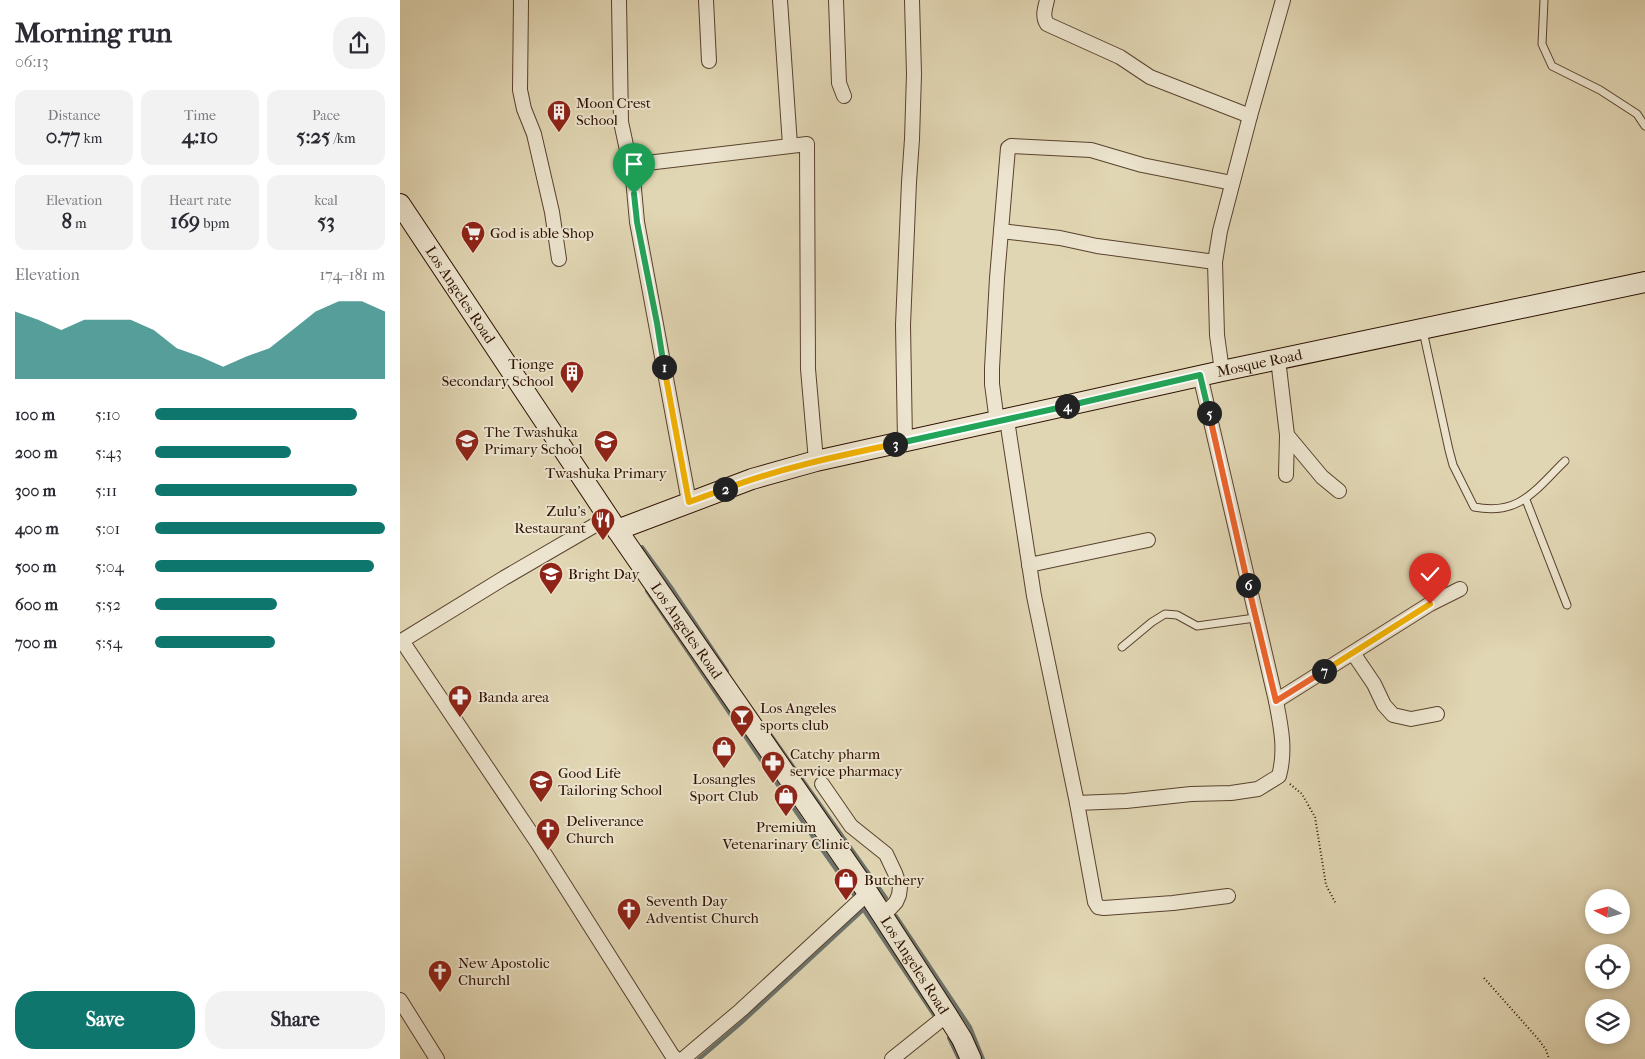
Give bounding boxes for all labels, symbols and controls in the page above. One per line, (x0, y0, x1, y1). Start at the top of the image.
text: Morning run (15, 16, 172, 49)
button: share (333, 17, 385, 69)
text: 06:13 (15, 52, 49, 71)
place label: Moon Crest School (576, 94, 652, 129)
building icon: Moon Crest School (546, 99, 572, 133)
text: Distance (48, 107, 100, 124)
text: Time (184, 107, 216, 124)
text: Pace (312, 107, 340, 124)
text: 0.77 (46, 124, 80, 148)
text: 4:10 (182, 124, 218, 148)
text: 5:25 (296, 124, 330, 148)
text: km (80, 130, 102, 147)
text: /km (330, 130, 356, 147)
pin (613, 143, 655, 194)
icon: arrive (620, 150, 648, 178)
text: Elevation (46, 192, 102, 209)
text: Heart rate (169, 192, 231, 209)
text: kcal (314, 192, 338, 209)
text: 8 (61, 209, 72, 233)
text: 169 (170, 209, 200, 233)
text: 53 (317, 209, 335, 233)
text: m (72, 215, 87, 232)
text: bpm (200, 215, 230, 232)
supermarket icon: God is able Shop (460, 220, 486, 254)
place label: God is able Shop (490, 224, 594, 242)
street label: Los Angeles Road (422, 243, 500, 347)
text: Elevation (15, 265, 80, 284)
text: 174–181 m (319, 265, 385, 284)
street label: Mosque Road (1215, 345, 1305, 381)
pin: 1 (652, 354, 676, 380)
place label: Tionge Secondary School (441, 355, 555, 390)
text: 1 (662, 359, 667, 376)
building icon: Tionge Secondary School (559, 360, 585, 394)
pin: 4 (1054, 394, 1080, 418)
text: 4 (1063, 398, 1072, 415)
pin: 5 (1196, 400, 1222, 426)
text: 100 m (15, 405, 55, 424)
text: 5:10 (95, 405, 120, 424)
text: 5 (1206, 405, 1213, 422)
place label: The Twashuka Primary School (484, 423, 583, 458)
school or university icon: The Twashuka Primary School (454, 428, 480, 462)
school or university icon: Twashuka Primary (593, 429, 619, 463)
pin: 3 (882, 432, 908, 456)
text: 3 (893, 436, 898, 453)
text: 200 m (15, 443, 58, 462)
text: 5:43 (95, 443, 122, 462)
place label: Twashuka Primary (545, 464, 668, 482)
pin: 2 (712, 476, 738, 502)
text: 300 m (15, 481, 56, 500)
text: 5:11 (95, 481, 117, 500)
text: 2 (722, 481, 729, 498)
place label: Zulu's Restaurant (514, 502, 587, 537)
restaurant icon: Zulu's Restaurant (590, 507, 616, 541)
text: 400 m (15, 519, 59, 538)
text: 5:01 (95, 519, 120, 538)
pin (1409, 553, 1451, 604)
text: 500 m (15, 557, 56, 576)
text: 5:04 (95, 557, 124, 576)
icon: check (1416, 560, 1444, 588)
school or university icon: Bright Day (538, 561, 564, 595)
place label: Bright Day (568, 565, 641, 583)
pin: 6 (1236, 572, 1260, 598)
text: 6 (1245, 577, 1252, 594)
street label: Los Angeles Road (647, 579, 727, 683)
text: 600 m (15, 595, 58, 614)
text: 5:52 (95, 595, 121, 614)
text: 700 m (15, 633, 57, 652)
text: 5:54 (95, 633, 122, 652)
pin: 7 (1312, 658, 1336, 684)
text: 7 (1321, 663, 1328, 680)
pharmacy icon: Banda area (447, 684, 473, 718)
place label: Banda area (478, 688, 550, 706)
place label: Los Angeles sports club (760, 699, 837, 734)
bar icon: Los Angeles sports club (729, 704, 755, 738)
shop icon: Losangles Sport Club (711, 735, 737, 769)
place label: Catchy pharm service pharmacy (790, 745, 903, 780)
pharmacy icon: Catchy pharm service pharmacy (760, 750, 786, 784)
place label: Good Life Tailoring School (558, 764, 662, 799)
school or university icon: Good Life Tailoring School (528, 769, 554, 803)
place label: Losangles Sport Club (690, 770, 759, 805)
shop icon: Premium Vetenarinary Clinic (773, 783, 799, 817)
place label: Deliverance Church (566, 812, 644, 847)
church icon: Deliverance Church (535, 817, 561, 851)
place label: Premium Vetenarinary Clinic (721, 818, 850, 853)
shop icon: Butchery (833, 867, 859, 901)
place label: Butchery (864, 871, 925, 889)
north arrow (1585, 889, 1630, 934)
map controls (1585, 889, 1630, 1044)
place label: Seventh Day Adventist Church (645, 892, 760, 927)
church icon: Seventh Day Adventist Church (616, 897, 642, 931)
street label: Los Angeles Road (877, 913, 953, 1018)
button: locate (1585, 944, 1630, 989)
place label: New Apostolic Churchl (458, 954, 550, 989)
church icon: New Apostolic Churchl (427, 959, 453, 993)
button: Save (15, 991, 195, 1049)
button: Share (205, 991, 385, 1049)
button: layers (1585, 999, 1630, 1044)

